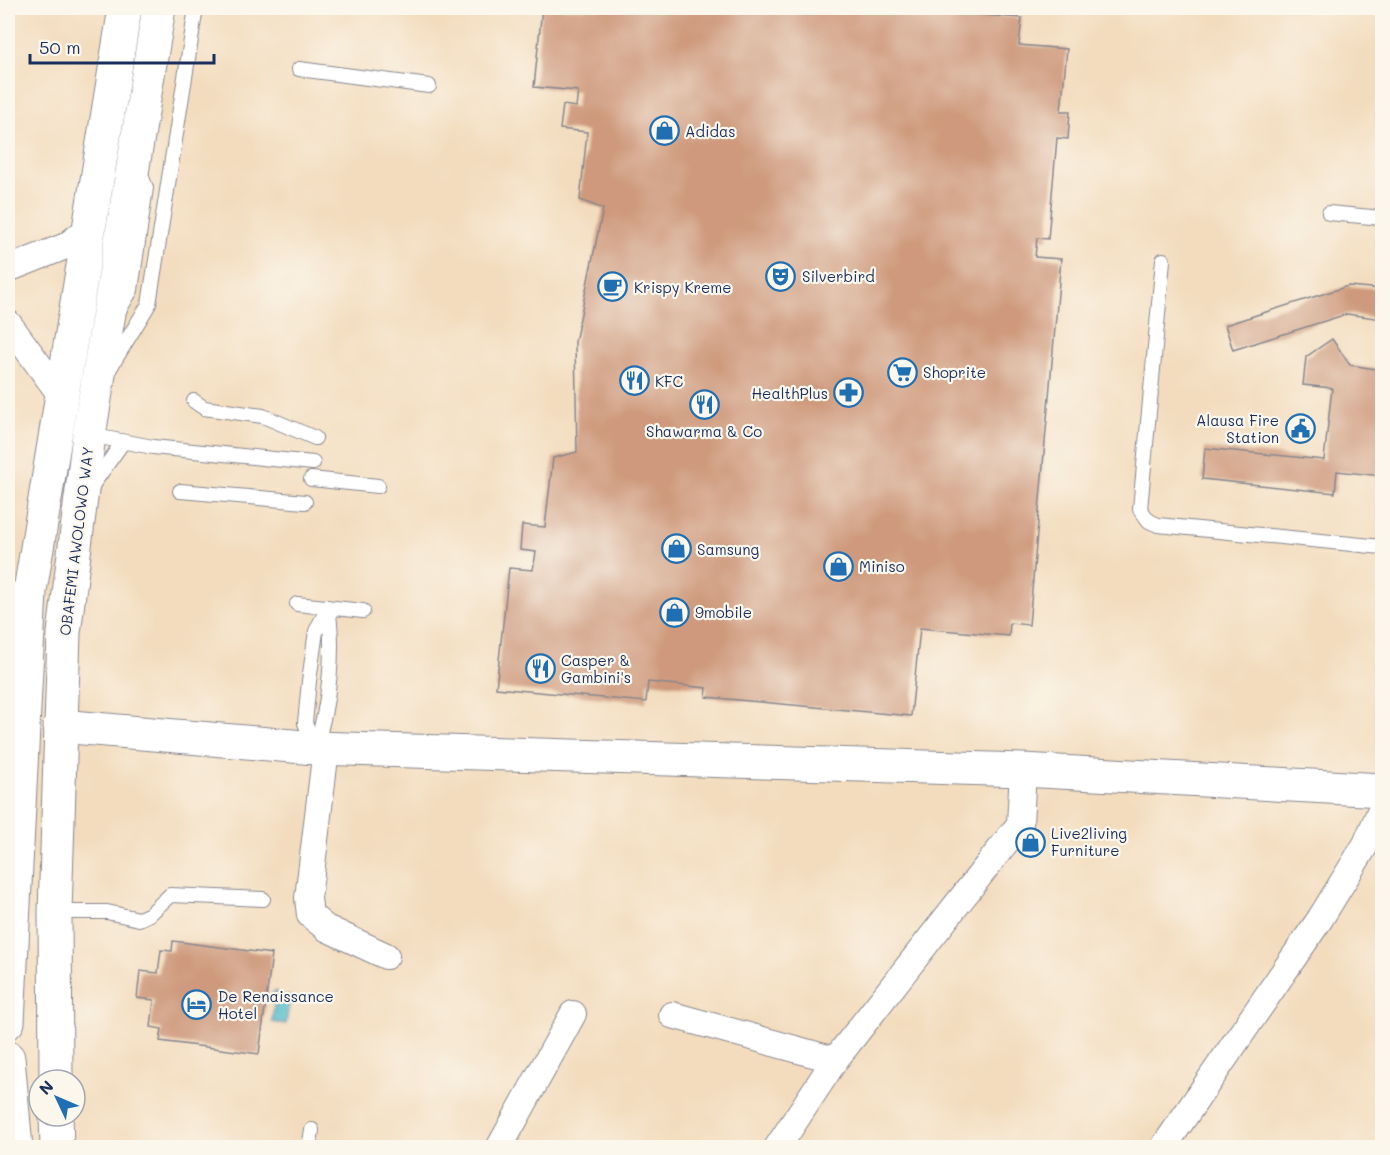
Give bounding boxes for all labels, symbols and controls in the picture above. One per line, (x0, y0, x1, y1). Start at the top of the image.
scale bar (30, 27, 214, 65)
text: 50 m (39, 35, 81, 59)
shop icon: Adidas (648, 115, 680, 147)
place label: Adidas (685, 121, 736, 141)
theatre icon: Silverbird (765, 260, 797, 292)
place label: Silverbird (802, 266, 875, 286)
cafe icon: Krispy Kreme (597, 271, 629, 303)
place label: Krispy Kreme (634, 277, 732, 297)
supermarket icon: Shoprite (886, 356, 918, 388)
place label: Shoprite (923, 362, 986, 382)
restaurant icon: KFC (618, 365, 650, 397)
place label: KFC (655, 371, 683, 391)
pharmacy icon: HealthPlus (833, 377, 865, 409)
place label: HealthPlus (751, 383, 828, 403)
restaurant icon: Shawarma & Co (688, 388, 720, 420)
place label: Alausa Fire Station (1196, 410, 1279, 447)
public building icon: Alausa Fire Station (1284, 413, 1316, 445)
place label: Shawarma & Co (646, 421, 762, 441)
street label: OBAFEMI AWOLOWO WAY (54, 445, 98, 637)
shop icon: Samsung (660, 533, 692, 565)
place label: Samsung (697, 539, 760, 559)
shop icon: Miniso (822, 550, 854, 582)
place label: Miniso (859, 556, 905, 576)
shop icon: 9mobile (658, 596, 690, 628)
place label: 9mobile (695, 602, 752, 622)
place label: Casper & Gambini's (561, 650, 631, 687)
restaurant icon: Casper & Gambini's (524, 653, 556, 685)
place label: Live2living Furniture (1051, 823, 1127, 860)
shop icon: Live2living Furniture (1014, 826, 1046, 858)
place label: De Renaissance Hotel (218, 986, 334, 1023)
hotel icon: De Renaissance Hotel (181, 989, 213, 1021)
north arrow (27, 1068, 87, 1128)
text: N (34, 1076, 58, 1099)

